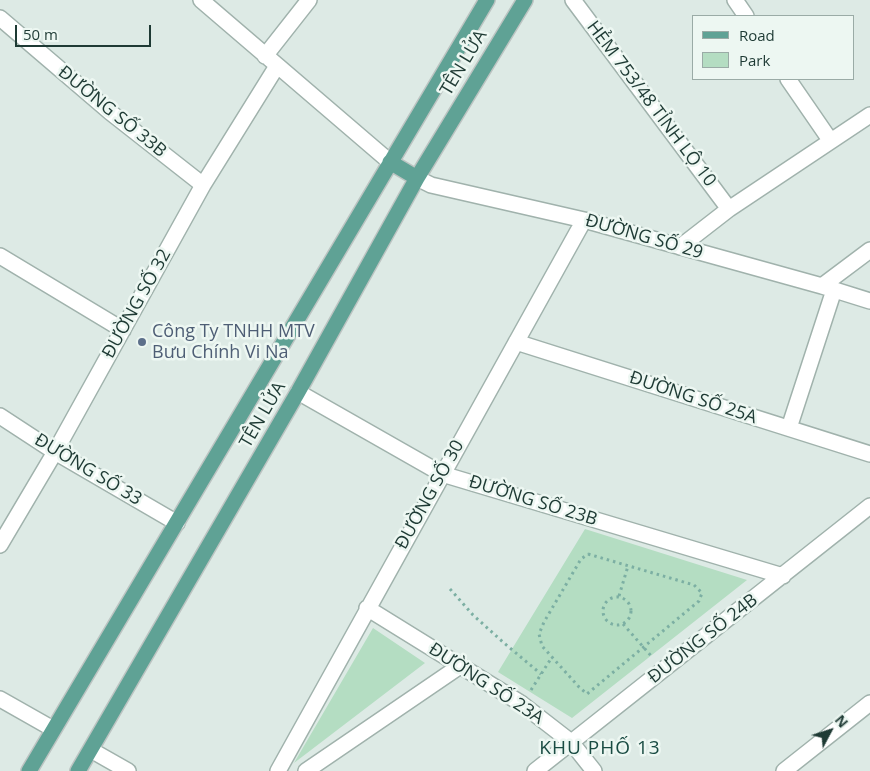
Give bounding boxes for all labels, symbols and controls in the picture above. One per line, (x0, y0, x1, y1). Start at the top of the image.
scale bar (18, 15, 154, 47)
legend (692, 15, 855, 80)
street label: HẺM 753/48 TỈNH LỘ 10 (582, 17, 720, 191)
text: 50 m (23, 24, 58, 44)
text: Road (739, 25, 775, 45)
street label: TÊN LỬA (436, 26, 492, 100)
text: Park (739, 50, 770, 70)
street label: ĐƯỜNG SỐ 33B (53, 62, 171, 162)
street label: ĐƯỜNG SỐ 29 (583, 210, 705, 264)
street label: ĐƯỜNG SỐ 32 (98, 246, 176, 362)
place label: Công Ty TNHH MTV Bưu Chính Vi Na (152, 321, 315, 364)
marker: Công Ty TNHH MTV Bưu Chính Vi Na (136, 336, 148, 348)
street label: ĐƯỜNG SỐ 25A (626, 367, 760, 429)
street label: TÊN LỬA (235, 378, 291, 452)
street label: ĐƯỜNG SỐ 33 (30, 429, 146, 511)
street label: ĐƯỜNG SỐ 30 (391, 437, 469, 553)
street label: ĐƯỜNG SỐ 23B (466, 471, 600, 531)
street label: ĐƯỜNG SỐ 24B (644, 590, 762, 688)
street label: ĐƯỜNG SỐ 23A (424, 639, 548, 729)
north arrow (805, 706, 855, 756)
text: N (831, 711, 853, 732)
district label: KHU PHỐ 13 (538, 738, 662, 760)

